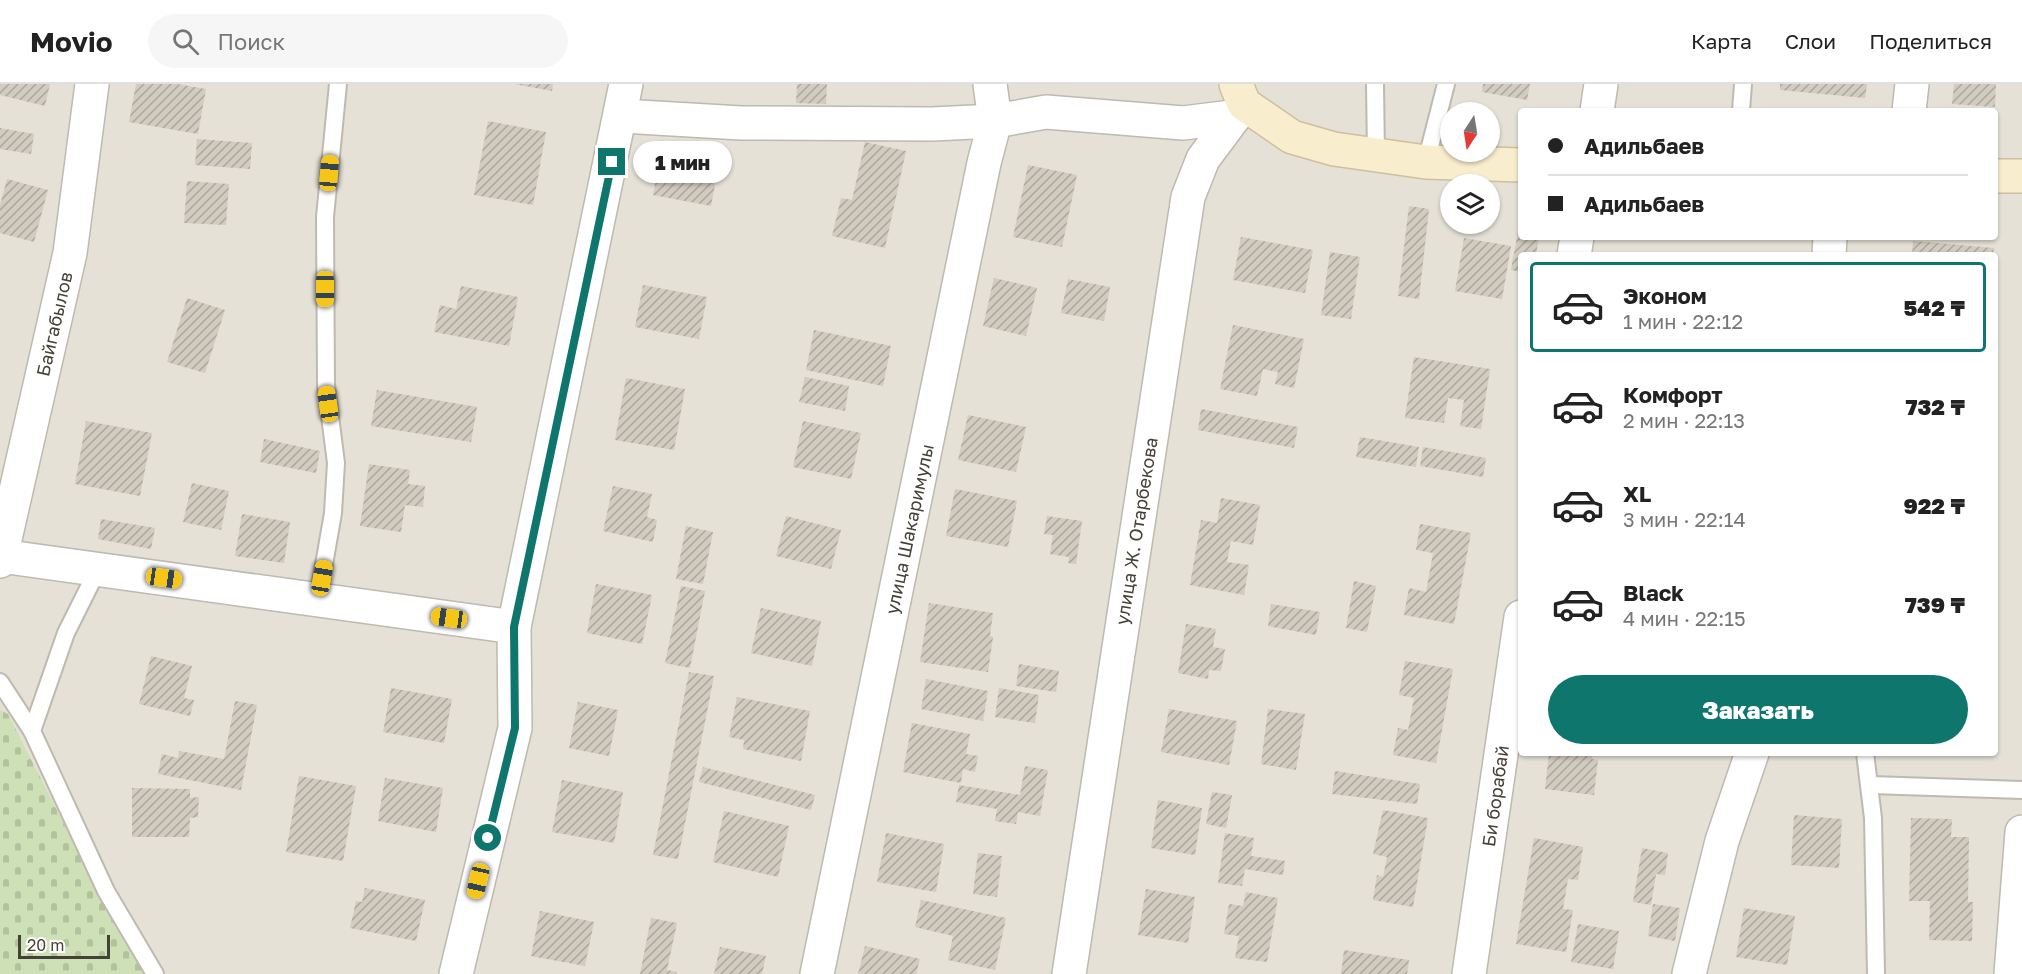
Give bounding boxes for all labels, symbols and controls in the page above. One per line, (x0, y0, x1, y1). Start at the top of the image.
search box (148, 14, 568, 68)
text: Movio (30, 25, 112, 58)
icon: search (169, 25, 202, 58)
text: Поиск (217, 28, 285, 55)
text: Карта (1691, 28, 1752, 54)
text: Слои (1785, 28, 1836, 54)
text: Поделиться (1869, 28, 1992, 54)
north arrow (1440, 102, 1500, 162)
map controls (1440, 102, 1500, 234)
text: Адильбаев (1584, 132, 1704, 159)
callout: 1 мин (633, 141, 732, 183)
route end (598, 148, 625, 175)
text: 1 мин (655, 150, 710, 174)
car (318, 154, 340, 192)
button: layers (1440, 174, 1500, 234)
text: Адильбаев (1584, 190, 1704, 217)
street label: Байгабылов (31, 270, 77, 378)
car (316, 271, 334, 307)
icon: car (1551, 280, 1605, 334)
text: Эконом (1623, 282, 1707, 309)
text: 542 ₸ (1904, 294, 1965, 321)
text: 1 мин · 22:12 (1623, 309, 1743, 333)
icon: car (1551, 379, 1605, 433)
text: Комфорт (1623, 381, 1723, 408)
car (317, 385, 339, 423)
text: 732 ₸ (1905, 393, 1965, 420)
text: 2 мин · 22:13 (1623, 408, 1745, 432)
street label: улица Ж. Отарбекова (1110, 436, 1162, 626)
street label: улица Шакаримулы (880, 442, 938, 616)
icon: car (1551, 478, 1605, 532)
text: XL (1623, 480, 1651, 507)
text: 922 ₸ (1903, 492, 1965, 519)
text: 3 мин · 22:14 (1623, 507, 1746, 531)
car (310, 559, 334, 597)
car (145, 567, 183, 589)
icon: car (1551, 577, 1605, 631)
text: Black (1623, 579, 1684, 606)
text: 739 ₸ (1905, 591, 1965, 618)
text: 4 мин · 22:15 (1623, 606, 1746, 630)
car (430, 607, 468, 629)
button: Заказать (1548, 675, 1968, 744)
street label: Би борабай (1477, 744, 1513, 848)
route start (474, 824, 501, 851)
car (465, 861, 491, 901)
scale bar (18, 932, 110, 960)
text: 20 m (27, 935, 64, 955)

